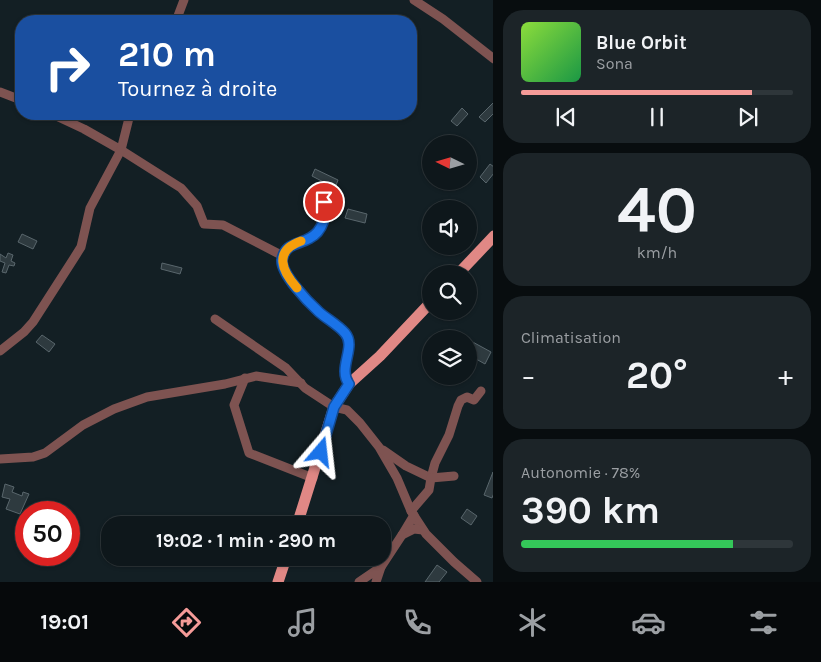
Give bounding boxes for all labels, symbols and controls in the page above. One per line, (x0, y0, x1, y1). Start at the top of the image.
text: Blue Orbit (596, 32, 687, 54)
text: 210 m (118, 34, 216, 75)
icon: right (35, 35, 100, 100)
text: Sona (596, 54, 633, 73)
text: Tournez à droite (118, 76, 277, 102)
icon: previous (552, 103, 580, 131)
icon: pause (643, 103, 671, 131)
icon: next (734, 103, 762, 131)
north arrow (422, 135, 478, 190)
map controls (422, 135, 477, 385)
text: 40 (617, 172, 697, 248)
pin (303, 181, 345, 223)
icon: arrive (310, 188, 338, 216)
button: sound (422, 200, 477, 255)
text: km/h (637, 243, 677, 262)
button: search (422, 265, 477, 320)
text: Climatisation (521, 328, 621, 347)
button: layers (422, 330, 477, 385)
text: 20° (626, 353, 688, 398)
text: − (521, 359, 536, 392)
text: + (778, 359, 793, 392)
position arrow (294, 425, 346, 477)
text: Autonomie · 78% (521, 463, 640, 482)
text: 390 km (521, 488, 660, 533)
speed limit sign: 50 (15, 501, 80, 566)
text: 19:02 · 1 min · 290 m (156, 530, 336, 552)
icon: directions (169, 605, 204, 640)
icon: music (285, 605, 320, 640)
icon: phone (400, 605, 435, 640)
icon: climate (515, 605, 550, 640)
icon: car (631, 605, 666, 640)
icon: filters (746, 605, 781, 640)
text: 19:01 (40, 609, 89, 635)

